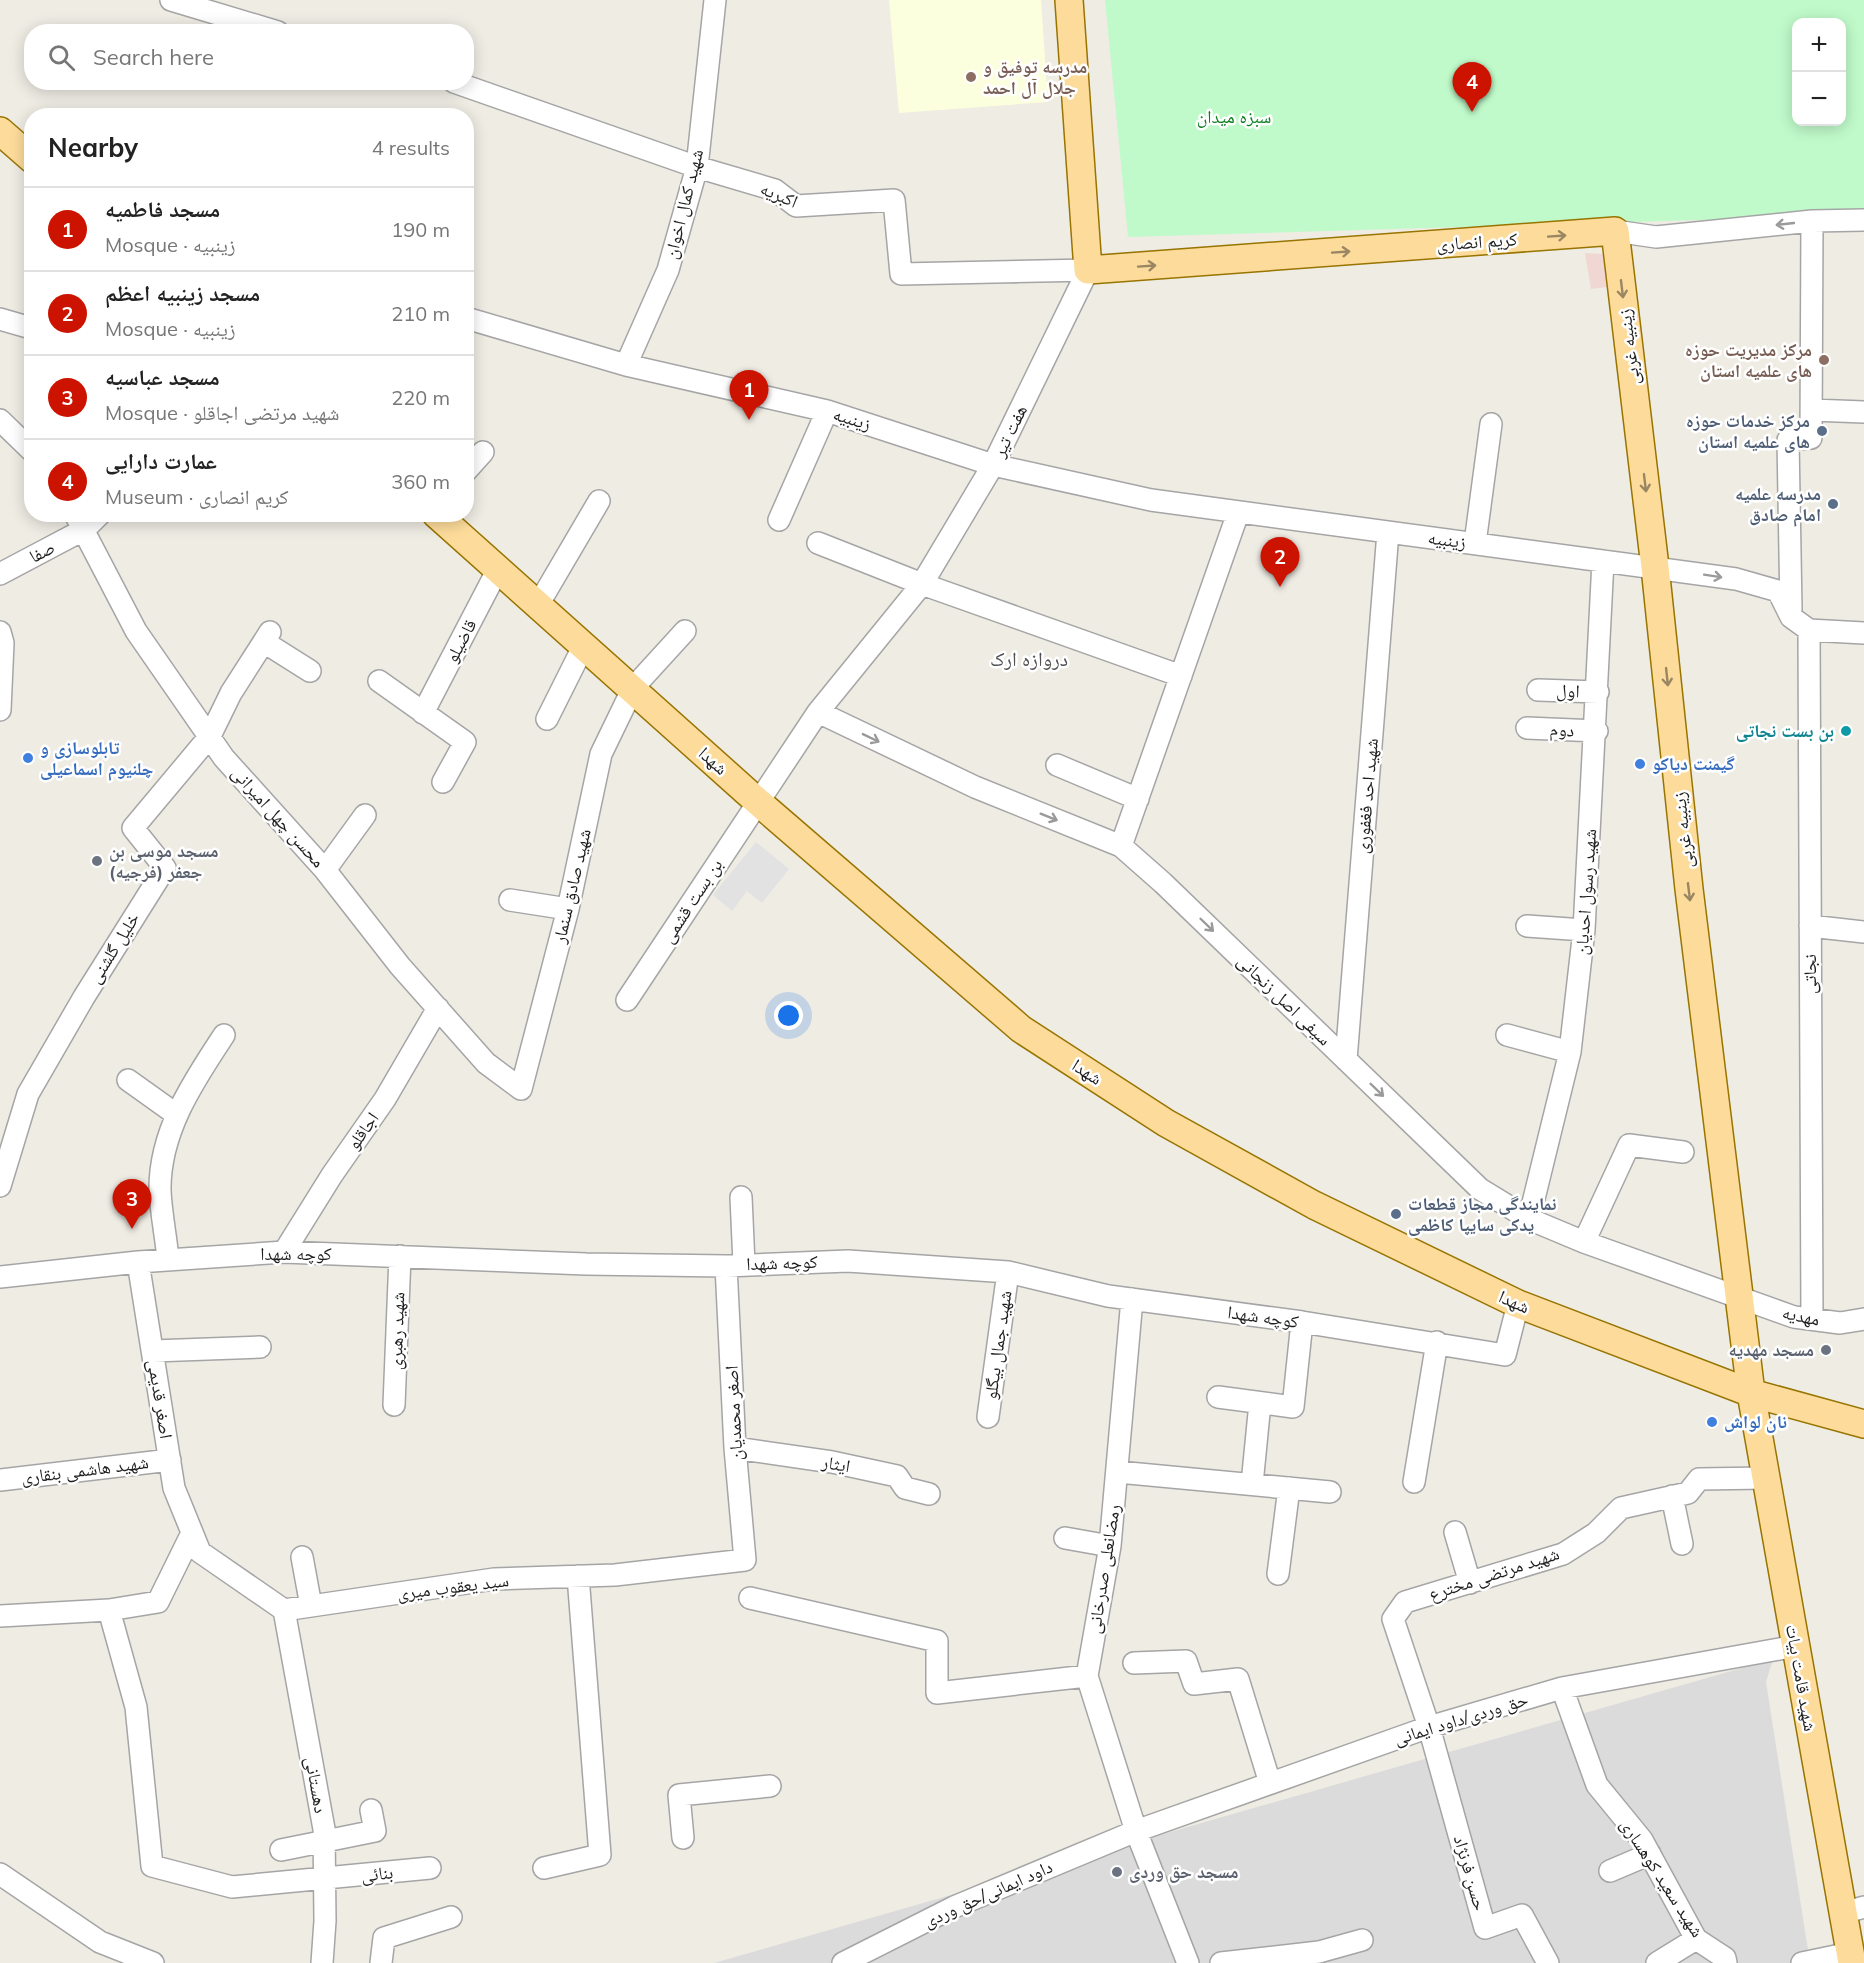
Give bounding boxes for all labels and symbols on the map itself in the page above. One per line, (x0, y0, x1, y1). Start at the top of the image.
place label: مدرسه توفیق و جلال آل احمد (983, 55, 1087, 99)
pin: 4 (1452, 63, 1492, 112)
marker: مدرسه توفیق و جلال آل احمد (964, 70, 978, 84)
park label: سبزه میدان (1197, 105, 1271, 128)
street label: شهید کمال اخوان (659, 147, 708, 261)
street label: اکبریه (757, 176, 801, 213)
one-way arrow (1775, 218, 1795, 229)
street label: کریم انصاری (1436, 227, 1519, 257)
one-way arrow (1546, 230, 1566, 241)
one-way arrow (1331, 246, 1351, 257)
one-way arrow (1136, 260, 1156, 271)
one-way arrow (1617, 279, 1628, 299)
street label: زینبیه غربی (1612, 308, 1645, 386)
place label: مرکز مدیریت حوزه های علمیه استان (1685, 338, 1812, 382)
marker: مرکز مدیریت حوزه های علمیه استان (1817, 353, 1831, 367)
pin: 1 (730, 370, 768, 420)
street label: هفت تیر (987, 401, 1032, 462)
street label: زینبیه (830, 402, 874, 435)
place label: مرکز خدمات حوزه های علمیه استان (1686, 409, 1810, 453)
marker: مرکز خدمات حوزه های علمیه استان (1815, 424, 1829, 438)
one-way arrow (1640, 473, 1651, 492)
place label: مدرسه علمیه امام صادق (1735, 482, 1821, 527)
marker: مدرسه علمیه امام صادق (1826, 497, 1840, 511)
street label: زینبیه (1427, 526, 1467, 553)
street label: صفا (25, 535, 58, 568)
pin: 2 (1260, 538, 1300, 587)
one-way arrow (1703, 570, 1722, 581)
street label: قاضیلو (440, 615, 481, 666)
district label: دروازه ارک (990, 646, 1068, 671)
one-way arrow (1661, 666, 1672, 686)
street label: اول (1556, 679, 1580, 702)
street label: دوم (1549, 717, 1575, 743)
place label: بن بست نجاتی (1736, 719, 1834, 742)
marker: بن بست نجاتی (1839, 724, 1853, 738)
one-way arrow (861, 732, 879, 744)
place label: تابلوسازی و چلنیوم اسماعیلی (40, 736, 154, 781)
street label: شهید احد فغفوری (1350, 737, 1383, 855)
street label: شهدا (694, 742, 733, 780)
marker: تابلوسازی و چلنیوم اسماعیلی (21, 751, 35, 765)
place label: گیمنت دیاکو (1652, 752, 1735, 775)
marker: گیمنت دیاکو (1633, 757, 1647, 771)
street label: محسن چهل امیرانی (227, 761, 330, 872)
street label: زینبیه غربی (1667, 791, 1698, 869)
one-way arrow (1039, 812, 1058, 823)
street label: شهید صادق سنمار (547, 826, 596, 946)
street label: شهید رسول احدیان (1570, 828, 1601, 956)
place label: مسجد موسی بن جعفر (فرجیه) (109, 839, 219, 883)
marker: مسجد موسی بن جعفر (فرجیه) (90, 854, 104, 868)
street label: بن بست قشمی (656, 854, 727, 947)
one-way arrow (1684, 881, 1695, 901)
street label: خلیل گلشنی (83, 908, 144, 987)
one-way arrow (1200, 918, 1215, 933)
street label: سیفی اصل زنجانی (1233, 949, 1336, 1050)
street label: نجاتی (1798, 954, 1821, 994)
your location (774, 1001, 803, 1030)
street label: شهدا (1068, 1053, 1107, 1090)
one-way arrow (1370, 1083, 1385, 1098)
street label: اجاقلو (342, 1107, 384, 1154)
pin: 3 (112, 1180, 152, 1229)
place label: نمایندگی مجاز قطعات یدکی سایپا کاظمی (1408, 1192, 1556, 1236)
marker: نمایندگی مجاز قطعات یدکی سایپا کاظمی (1389, 1207, 1403, 1221)
street label: کوچه شهدا (260, 1242, 332, 1265)
street label: کوچه شهدا (746, 1250, 819, 1275)
street label: شهدا (1495, 1285, 1533, 1318)
street label: شهید جمال بیگلو (978, 1289, 1017, 1401)
street label: شهید رهبری (384, 1292, 409, 1370)
street label: کوچه شهدا (1226, 1300, 1301, 1333)
street label: مهدیه (1780, 1300, 1822, 1331)
place label: مسجد مهدیه (1729, 1338, 1814, 1361)
marker: مسجد مهدیه (1819, 1343, 1833, 1357)
street label: اصغر قدیمی (143, 1358, 178, 1440)
street label: اصغر محمدیان (720, 1365, 747, 1461)
place label: نان لواش (1724, 1410, 1787, 1433)
marker: نان لواش (1705, 1415, 1719, 1429)
street label: شهید هاشمی بنقاری (20, 1450, 150, 1489)
street label: ایثار (819, 1450, 852, 1477)
street label: رمضانعلی صدرخانی (1082, 1503, 1125, 1635)
street label: شهید مرتضی مخترع (1426, 1542, 1562, 1605)
street label: سید یعقوب میری (396, 1568, 510, 1605)
street label: شهید قامت بیات (1781, 1623, 1822, 1733)
street label: حق وردی/داود ایمانی (1391, 1687, 1531, 1750)
street label: دهستانی (300, 1755, 333, 1815)
street label: شهید سعید کوهساری (1615, 1814, 1709, 1941)
street label: حسن فرنژاد (1449, 1832, 1492, 1913)
street label: داود ایمانی/حق وردی (920, 1855, 1056, 1932)
street label: بنائی (360, 1860, 394, 1887)
place label: مسجد حق وردی (1129, 1860, 1239, 1883)
marker: مسجد حق وردی (1110, 1865, 1124, 1879)

